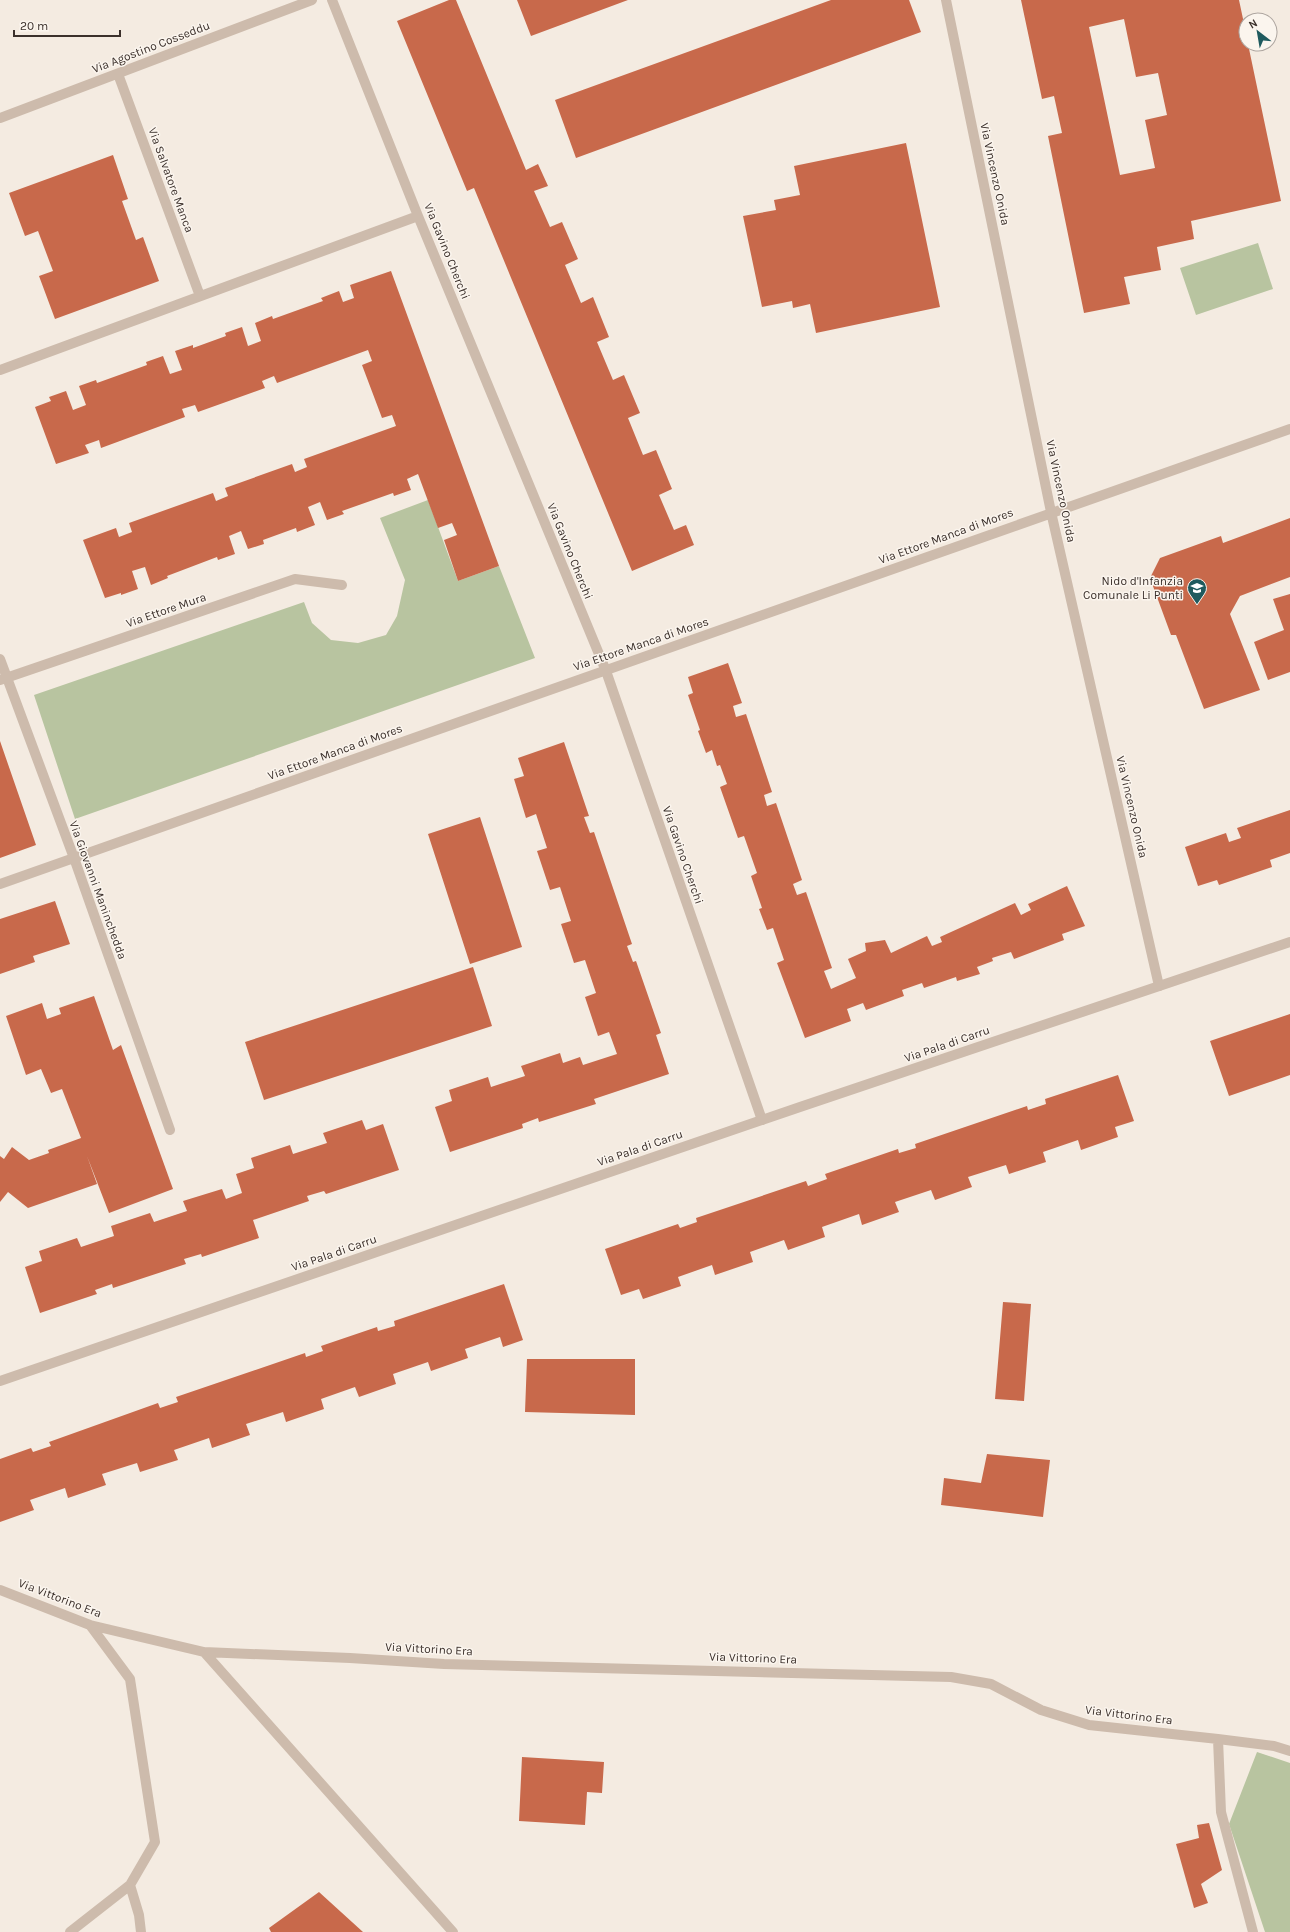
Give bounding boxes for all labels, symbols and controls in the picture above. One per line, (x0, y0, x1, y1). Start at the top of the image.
scale bar (14, 12, 120, 38)
north arrow (1238, 12, 1278, 52)
text: N (1246, 16, 1260, 31)
street label: Via Agostino Cosseddu (90, 18, 212, 76)
text: 20 m (20, 19, 48, 33)
street label: Via Vincenzo Onida (977, 122, 1013, 226)
street label: Via Salvatore Manca (145, 126, 197, 234)
street label: Via Gavino Cherchi (421, 201, 473, 301)
street label: Via Vincenzo Onida (1043, 439, 1079, 543)
street label: Via Gavino Cherchi (544, 501, 596, 601)
street label: Via Ettore Manca di Mores (877, 505, 1015, 567)
place label: Nido d'Infanzia Comunale Li Punti (1083, 574, 1183, 602)
school or university icon: Nido d'Infanzia Comunale Li Punti (1186, 577, 1208, 605)
street label: Via Ettore Mura (124, 590, 208, 630)
street label: Via Ettore Manca di Mores (572, 614, 710, 674)
street label: Via Ettore Manca di Mores (266, 721, 404, 783)
street label: Via Vincenzo Onida (1113, 755, 1151, 859)
street label: Via Gavino Cherchi (660, 804, 706, 906)
street label: Via Giovanni Maninchedda (66, 819, 130, 961)
street label: Via Pala di Carru (903, 1023, 991, 1065)
street label: Via Pala di Carru (596, 1127, 684, 1169)
street label: Via Pala di Carru (290, 1232, 378, 1274)
street label: Via Vittorino Era (16, 1576, 104, 1620)
street label: Via Vittorino Era (385, 1640, 473, 1658)
street label: Via Vittorino Era (709, 1649, 797, 1667)
street label: Via Vittorino Era (1084, 1703, 1174, 1727)

